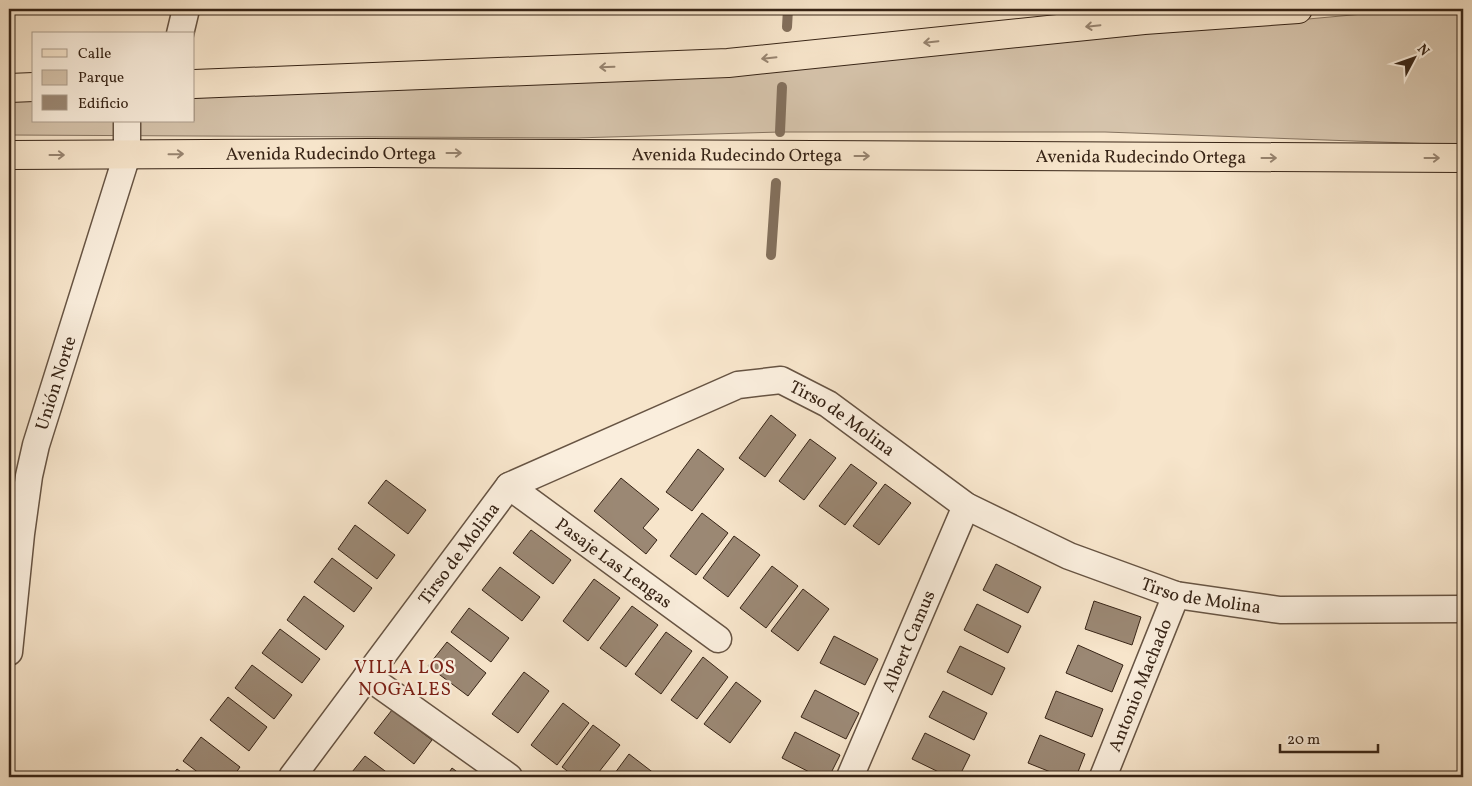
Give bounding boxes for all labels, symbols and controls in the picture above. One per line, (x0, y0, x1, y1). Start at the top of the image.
one-way arrow (1085, 21, 1101, 30)
legend (32, 32, 195, 122)
north arrow (1390, 32, 1440, 82)
one-way arrow (923, 37, 939, 47)
text: N (1412, 40, 1433, 61)
text: Calle (78, 44, 111, 65)
one-way arrow (762, 54, 778, 63)
one-way arrow (599, 63, 615, 72)
text: Parque (78, 68, 124, 89)
text: Edificio (78, 94, 129, 115)
street label: Avenida Rudecindo Ortega (226, 142, 436, 168)
street label: Avenida Rudecindo Ortega (632, 143, 842, 169)
street label: Avenida Rudecindo Ortega (1036, 145, 1246, 171)
one-way arrow (446, 148, 462, 158)
one-way arrow (168, 149, 184, 159)
one-way arrow (49, 150, 65, 160)
one-way arrow (853, 151, 869, 161)
one-way arrow (1260, 153, 1277, 163)
one-way arrow (1423, 153, 1439, 163)
street label: Unión Norte (30, 333, 83, 434)
street label: Tirso de Molina (785, 375, 899, 463)
street label: Tirso de Molina (413, 498, 507, 611)
street label: Pasaje Las Lengas (550, 513, 676, 615)
street label: Tirso de Molina (1137, 572, 1262, 621)
street label: Albert Camus (877, 587, 942, 696)
street label: Antonio Machado (1103, 615, 1179, 756)
district label: VILLA LOS NOGALES (354, 655, 456, 703)
scale bar (1280, 721, 1377, 753)
text: 20 m (1287, 730, 1320, 751)

